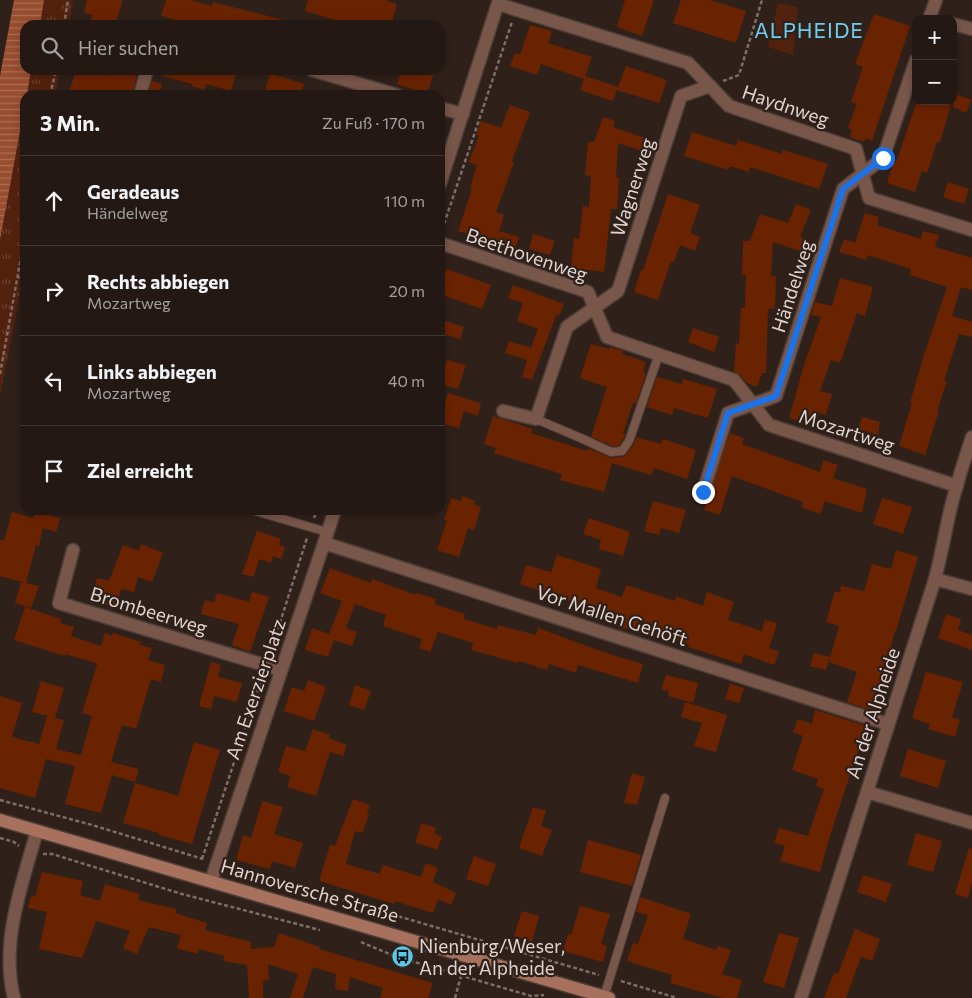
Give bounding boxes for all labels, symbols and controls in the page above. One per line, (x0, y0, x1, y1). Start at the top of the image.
map controls (912, 15, 957, 105)
button: + (912, 15, 957, 60)
district label: ALPHEIDE (754, 17, 864, 42)
search box (20, 20, 445, 75)
icon: search (38, 34, 66, 62)
text: Hier suchen (78, 36, 179, 59)
button: − (912, 60, 957, 105)
street label: Haydnweg (740, 79, 832, 131)
text: 3 Min. (40, 110, 100, 135)
text: Zu Fuß · 170 m (322, 113, 425, 132)
street label: Wagnerweg (605, 135, 659, 239)
route start (872, 147, 895, 170)
text: Geradeaus (87, 180, 179, 203)
icon: ahead (40, 187, 68, 215)
text: 110 m (384, 191, 425, 210)
text: Händelweg (87, 203, 168, 222)
street label: Beethovenweg (463, 222, 591, 286)
street label: Händelweg (766, 237, 818, 335)
text: Rechts abbiegen (87, 270, 229, 293)
icon: right (40, 277, 68, 305)
text: 20 m (389, 281, 425, 300)
text: Mozartweg (87, 293, 171, 312)
text: Links abbiegen (87, 360, 217, 383)
icon: left (40, 367, 68, 395)
text: 40 m (388, 371, 425, 390)
text: Mozartweg (87, 383, 171, 402)
street label: Mozartweg (796, 404, 898, 456)
icon: arrive (40, 457, 68, 485)
text: Ziel erreicht (87, 459, 193, 482)
route end (692, 481, 715, 504)
street label: Vor Mallen Gehöft (533, 580, 691, 650)
street label: Brombeerweg (88, 581, 210, 639)
street label: Am Exerzierplatz (220, 616, 290, 762)
street label: An der Alpheide (840, 645, 904, 781)
street label: Hannoversche Straße (218, 854, 402, 926)
place label: Nienburg/Weser, An der Alpheide (419, 934, 565, 979)
bus stop icon: Nienburg/Weser, An der Alpheide (391, 944, 415, 968)

